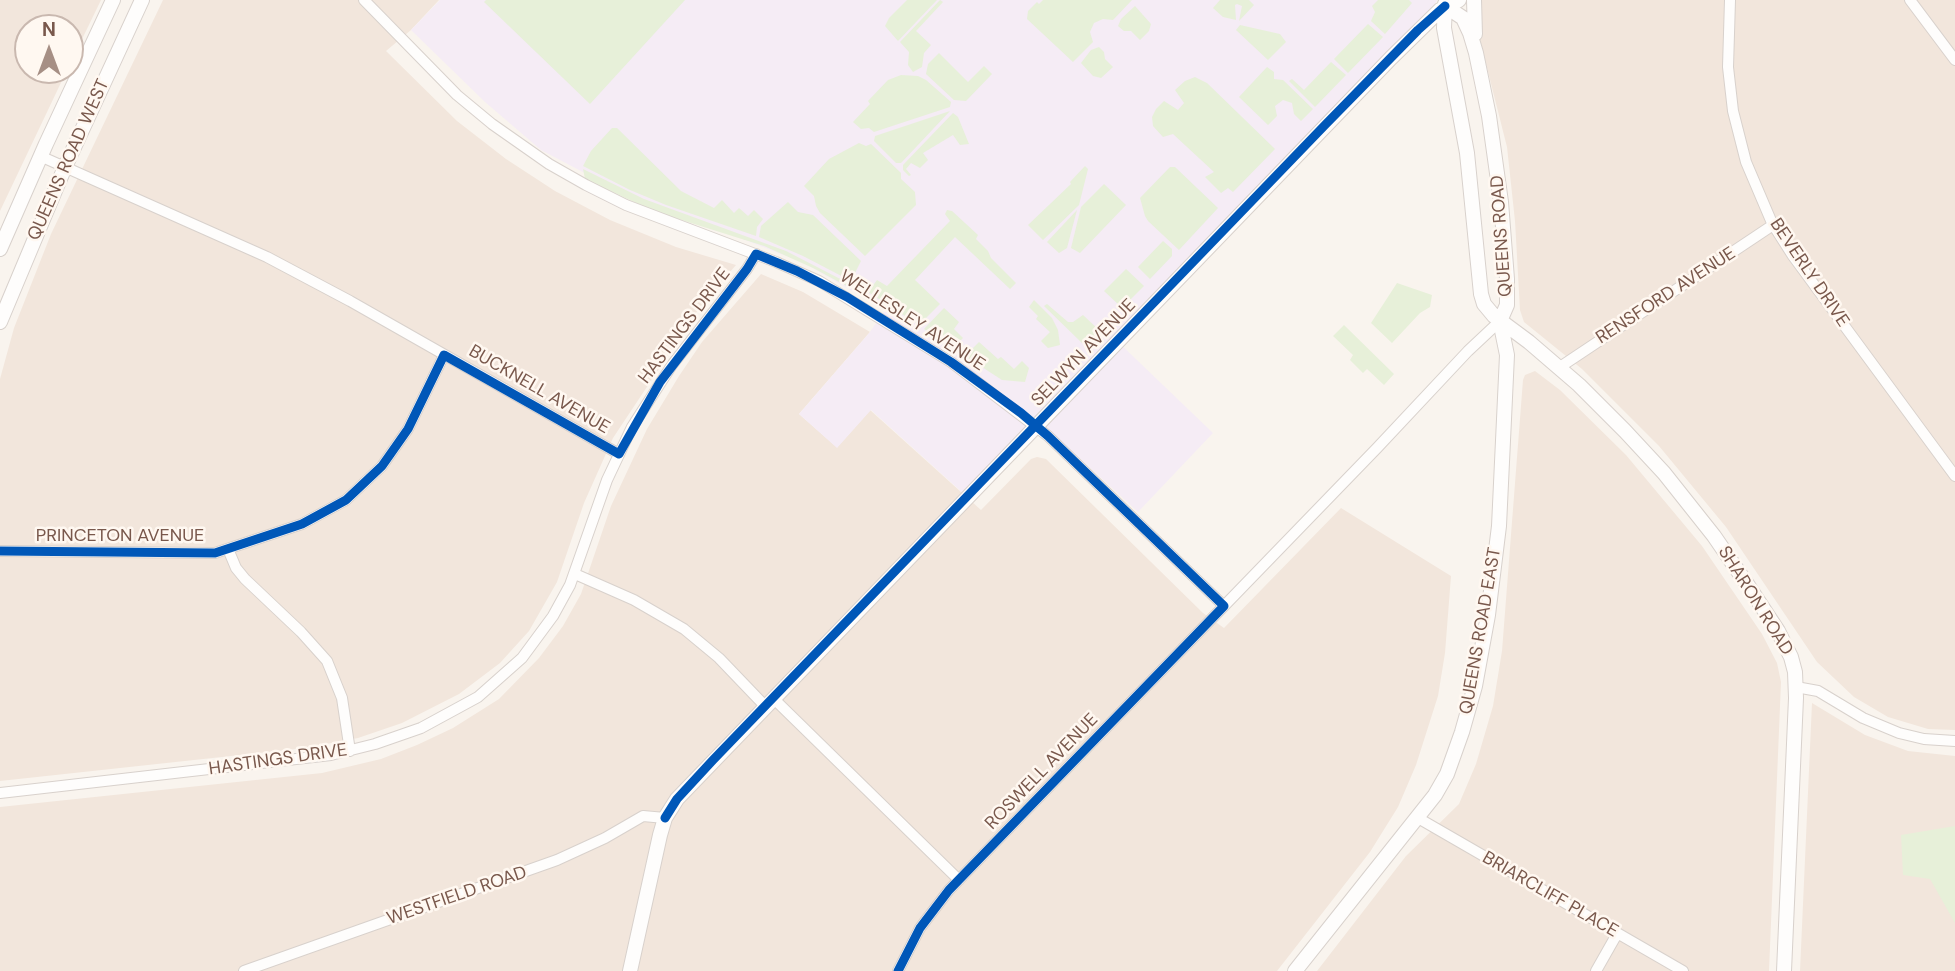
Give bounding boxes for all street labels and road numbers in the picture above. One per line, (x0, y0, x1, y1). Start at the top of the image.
street label: QUEENS ROAD WEST (24, 76, 114, 244)
street label: QUEENS ROAD (1487, 175, 1517, 297)
street label: BEVERLY DRIVE (1765, 215, 1853, 331)
street label: RENSFORD AVENUE (1592, 243, 1740, 349)
street label: HASTINGS DRIVE (634, 264, 736, 388)
street label: WELLESLEY AVENUE (835, 266, 989, 376)
street label: SELWYN AVENUE (1027, 295, 1141, 411)
street label: BUCKNELL AVENUE (465, 341, 613, 439)
street label: PRINCETON AVENUE (36, 525, 204, 547)
street label: SHARON ROAD (1713, 542, 1797, 660)
street label: QUEENS ROAD EAST (1456, 546, 1506, 716)
street label: ROSWELL AVENUE (981, 709, 1103, 835)
street label: HASTINGS DRIVE (207, 740, 349, 780)
street label: BRIARCLIFF PLACE (1478, 847, 1622, 943)
street label: WESTFIELD ROAD (384, 862, 530, 930)

